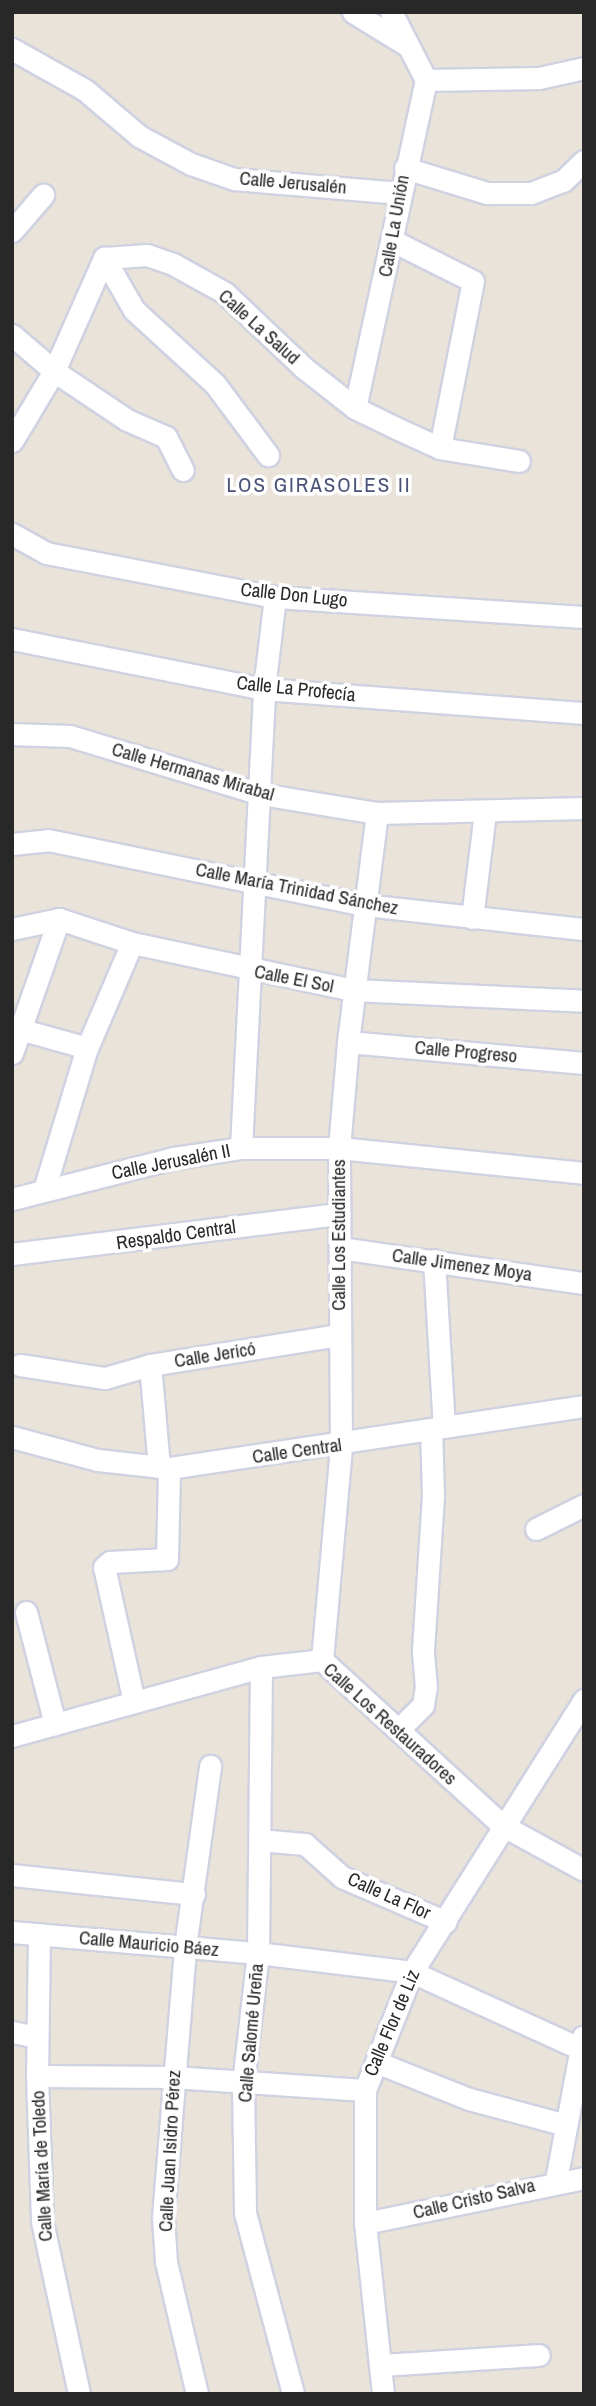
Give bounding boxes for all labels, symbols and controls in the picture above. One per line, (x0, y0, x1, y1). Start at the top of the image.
street label: Calle Jerusalén (239, 167, 347, 199)
street label: Calle La Unión (374, 173, 414, 279)
street label: Calle La Salud (214, 285, 304, 369)
district label: LOS GIRASOLES II (228, 472, 410, 498)
street label: Calle Don Lugo (239, 578, 349, 612)
street label: Calle La Profecía (235, 671, 357, 707)
street label: Calle Hermanas Mirabal (109, 738, 277, 806)
street label: Calle María Trinidad Sánchez (194, 858, 400, 920)
street label: Calle El Sol (252, 960, 336, 998)
street label: Calle Progreso (414, 1036, 518, 1068)
street label: Calle Jerusalén II (110, 1139, 232, 1185)
street label: Calle Los Estudiantes (328, 1159, 350, 1311)
street label: Respaldo Central (115, 1215, 237, 1255)
street label: Calle Jimenez Moya (391, 1244, 533, 1286)
street label: Calle Jericó (173, 1337, 257, 1373)
street label: Calle Central (251, 1433, 343, 1469)
street label: Calle Los Restauradores (319, 1658, 461, 1790)
street label: Calle La Flor (344, 1868, 434, 1924)
street label: Calle Mauricio Báez (78, 1927, 220, 1961)
street label: Calle Salomé Ureña (234, 1963, 268, 2103)
street label: Calle Flor de Liz (359, 1966, 425, 2080)
street label: Calle Juan Isidro Pérez (154, 2070, 186, 2232)
street label: Calle María de Toledo (27, 2090, 57, 2242)
street label: Calle Cristo Salva (411, 2174, 537, 2224)

